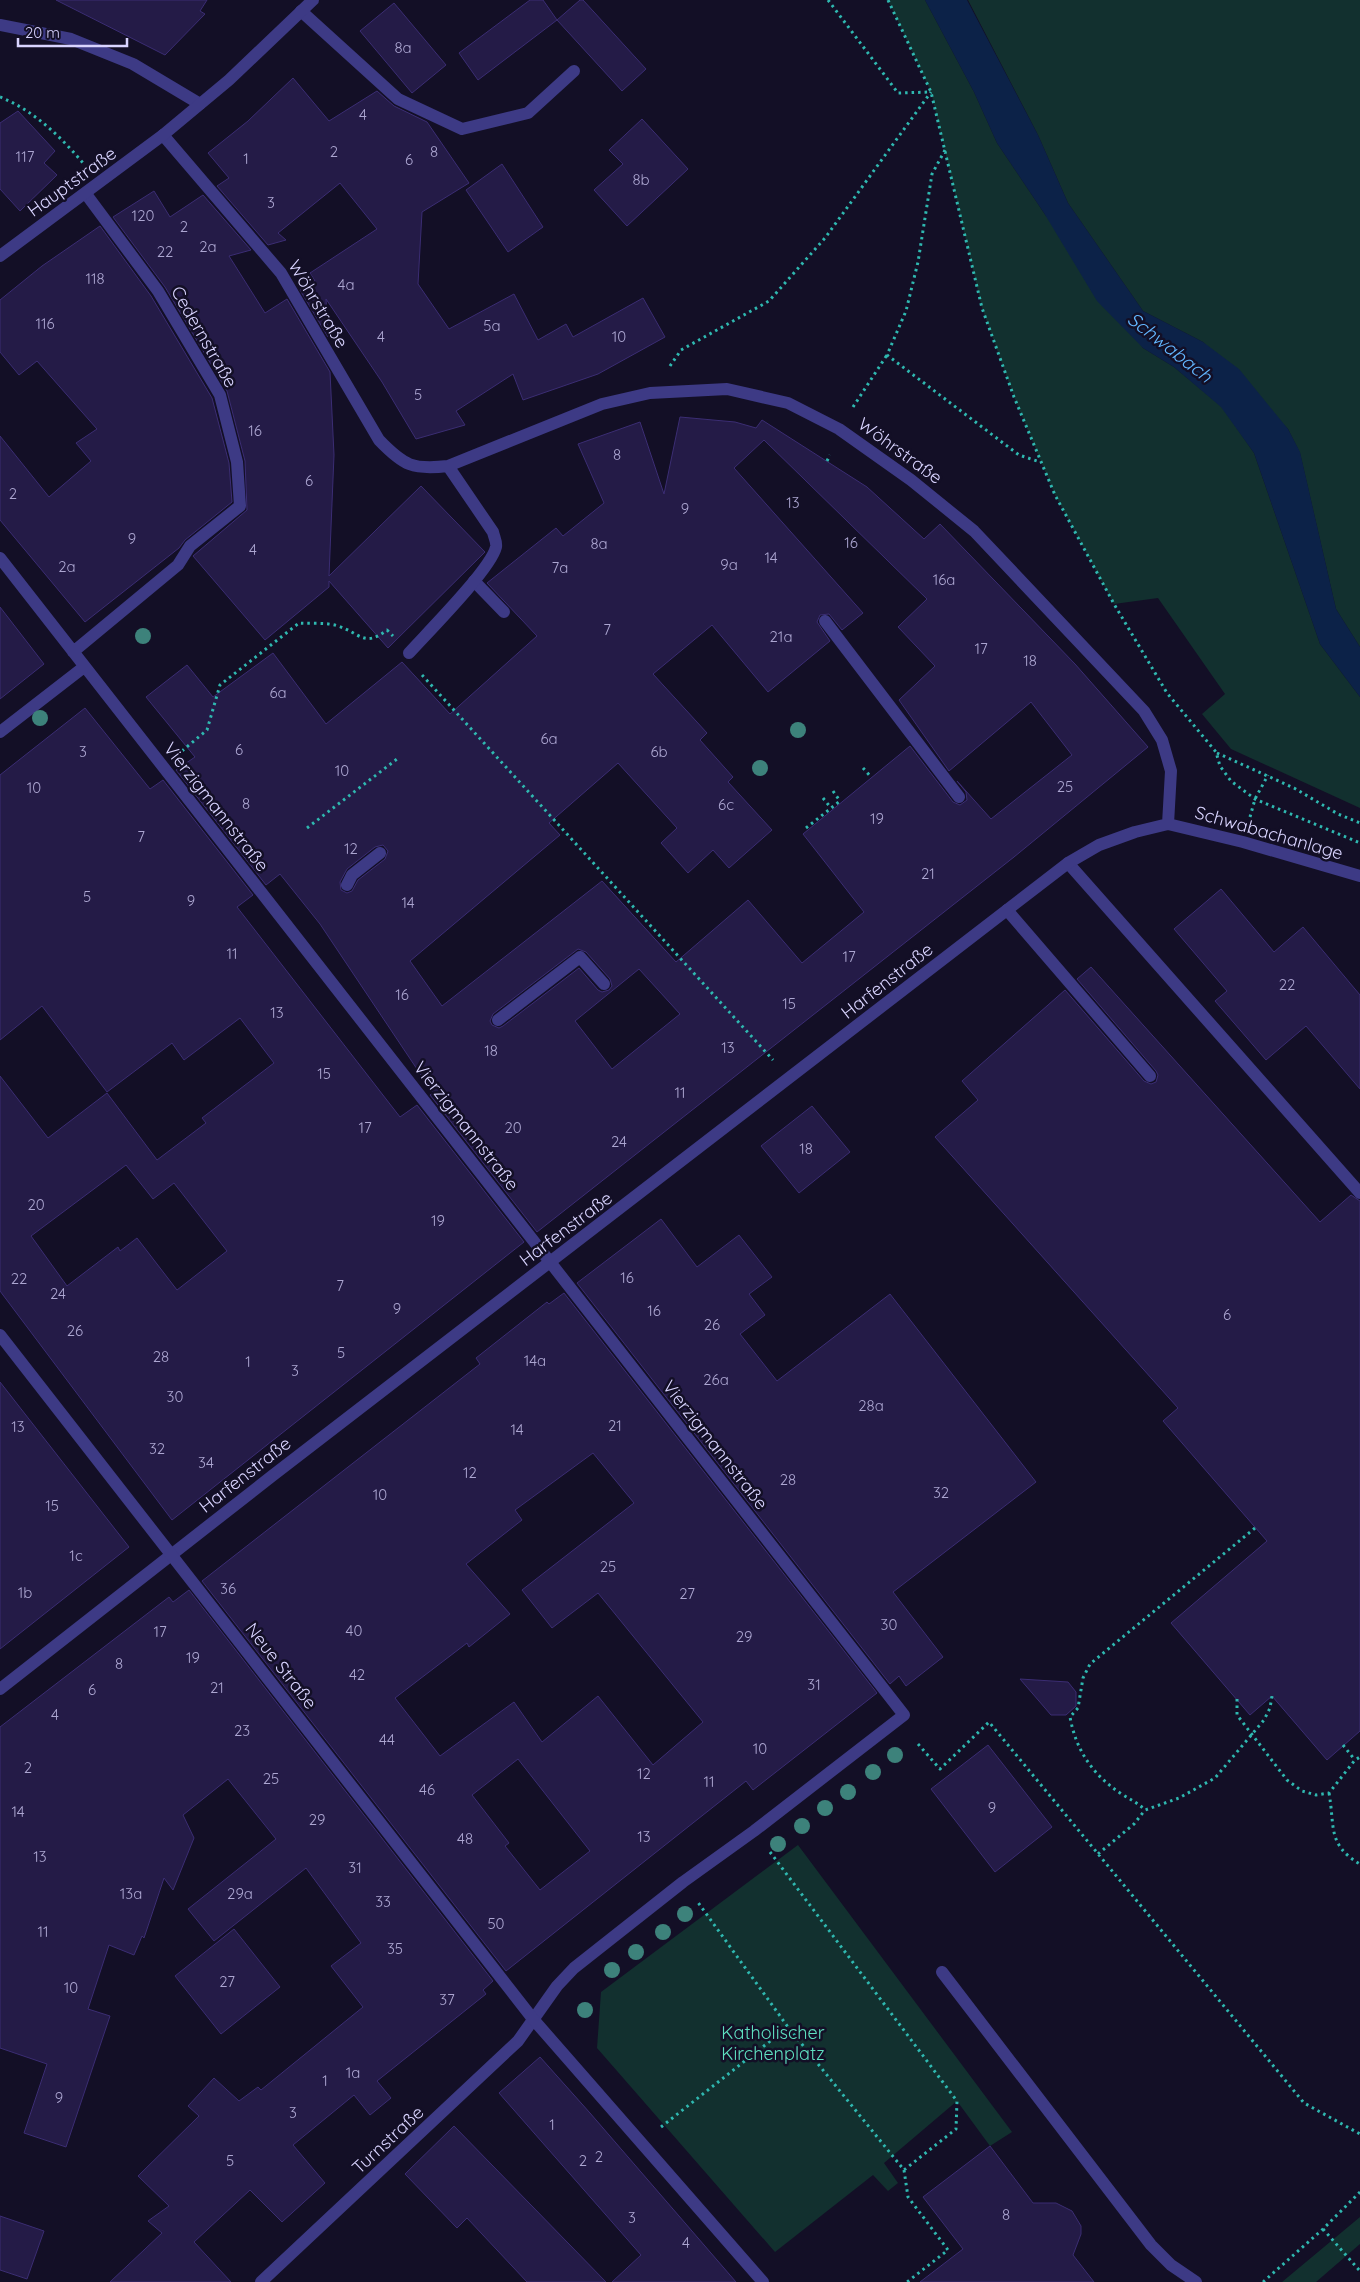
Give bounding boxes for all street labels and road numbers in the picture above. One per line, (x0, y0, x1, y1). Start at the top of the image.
street label: Hauptstraße (23, 142, 121, 222)
street label: Wöhrstraße (283, 256, 354, 352)
street label: Cedernstraße (166, 282, 243, 392)
street label: Wöhrstraße (854, 412, 947, 489)
street label: Vierzigmannstraße (159, 737, 274, 876)
street label: Schwabachanlage (1192, 800, 1346, 865)
street label: Harfenstraße (836, 938, 937, 1024)
street label: Vierzigmannstraße (409, 1056, 524, 1195)
street label: Harfenstraße (515, 1186, 617, 1271)
street label: Vierzigmannstraße (658, 1375, 773, 1514)
street label: Harfenstraße (194, 1432, 295, 1518)
street label: Neue Straße (240, 1618, 322, 1714)
street label: Turnstraße (347, 2101, 428, 2179)

